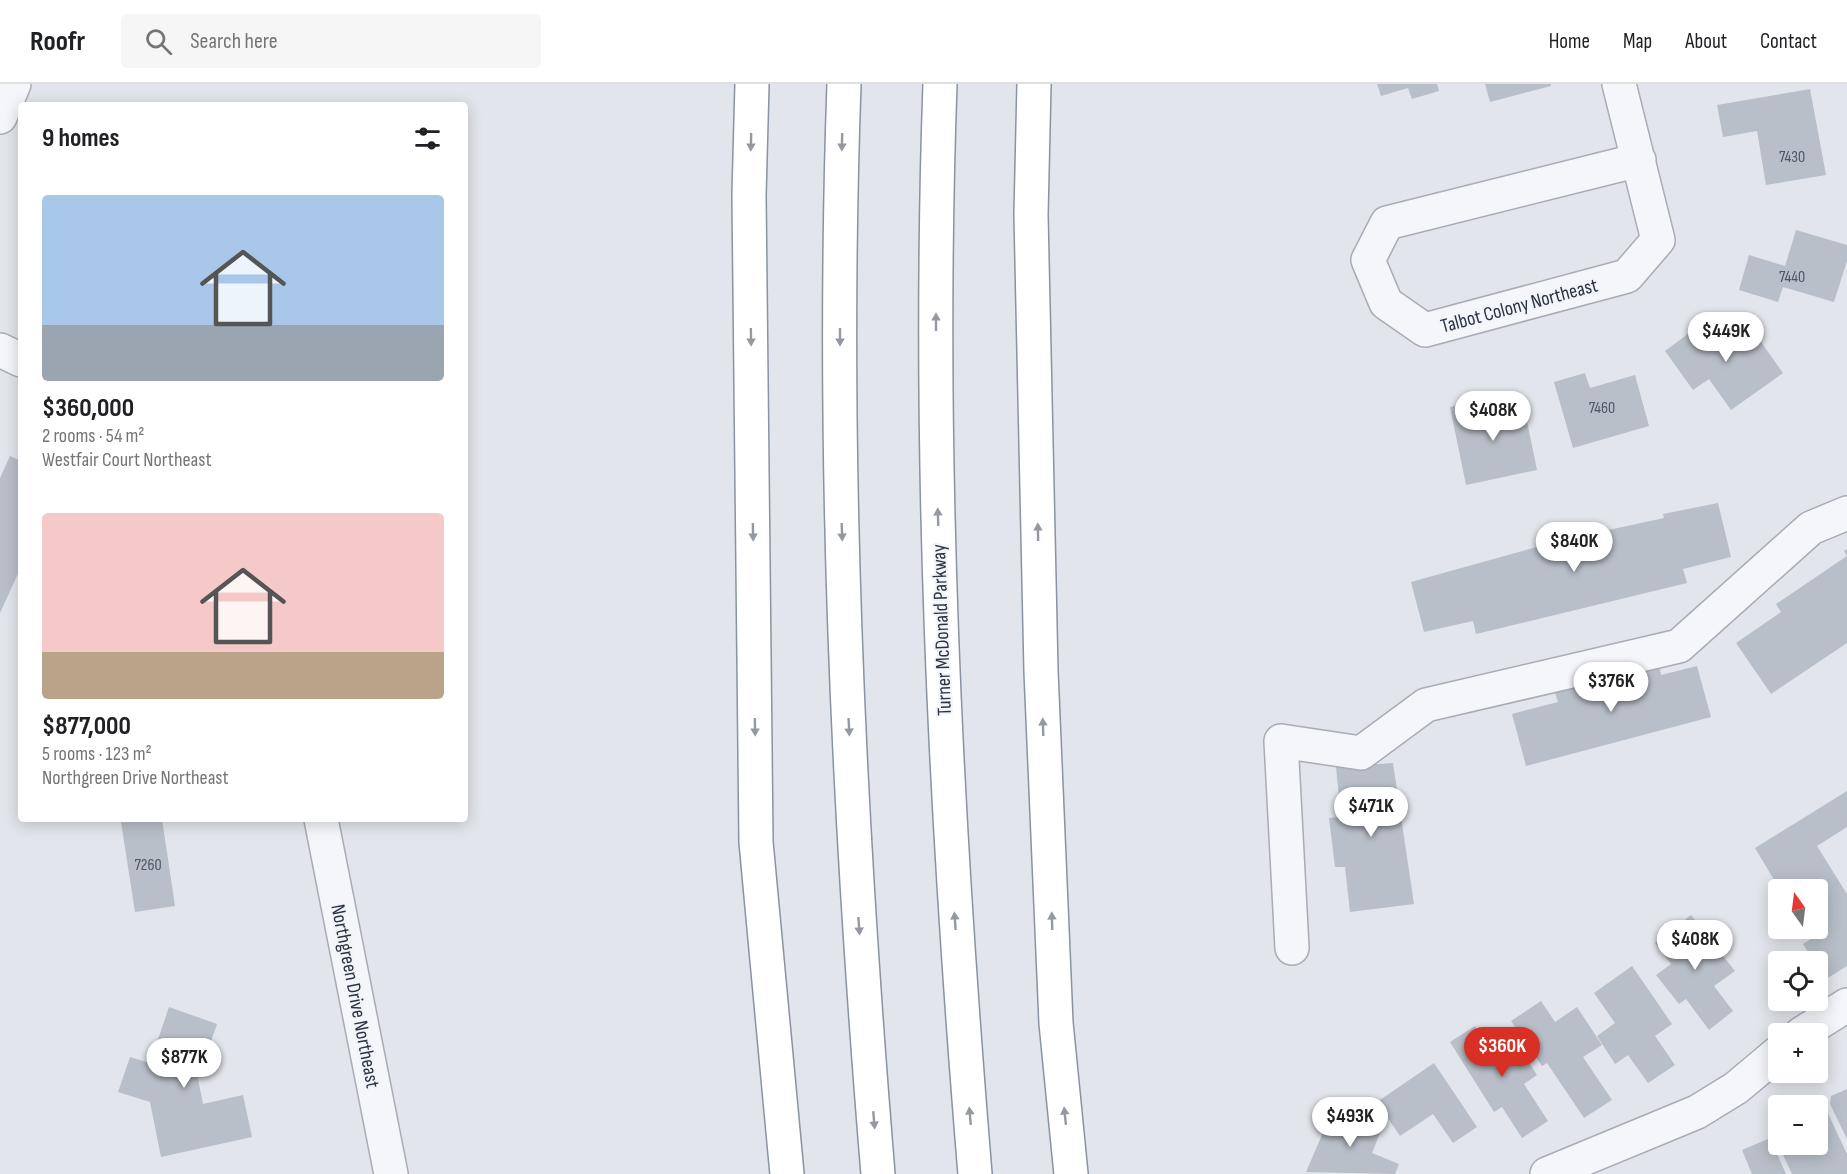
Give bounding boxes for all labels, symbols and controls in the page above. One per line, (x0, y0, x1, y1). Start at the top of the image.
search box (121, 14, 541, 68)
text: Roofr (30, 25, 85, 58)
icon: search (142, 25, 175, 58)
text: Search here (190, 28, 278, 55)
text: Home (1549, 29, 1590, 54)
text: Map (1623, 29, 1652, 54)
text: About (1685, 29, 1727, 54)
text: Contact (1760, 29, 1817, 54)
icon: filters (411, 122, 444, 155)
text: 9 homes (42, 123, 120, 154)
one-way arrow (746, 133, 756, 152)
one-way arrow (837, 133, 847, 152)
house number: 7430 (1779, 148, 1805, 167)
icon: home (189, 234, 297, 342)
house number: 7440 (1779, 268, 1805, 287)
street label: Talbot Colony Northeast (1438, 273, 1600, 338)
one-way arrow (931, 312, 941, 331)
pin: $449K (1684, 312, 1768, 363)
text: $449K (1702, 319, 1750, 343)
one-way arrow (746, 328, 756, 347)
one-way arrow (835, 328, 845, 347)
pin: $408K (1451, 391, 1535, 442)
text: $360,000 (42, 393, 134, 424)
text: $408K (1469, 398, 1517, 422)
house number: 7460 (1589, 399, 1615, 418)
text: 2 rooms · 54 m² (42, 424, 144, 448)
text: Westfair Court Northeast (42, 448, 212, 472)
one-way arrow (933, 507, 943, 526)
one-way arrow (1033, 522, 1043, 541)
pin: $840K (1532, 522, 1616, 573)
one-way arrow (748, 523, 758, 542)
one-way arrow (838, 523, 847, 542)
text: $840K (1550, 529, 1598, 553)
street label: Turner McDonald Parkway (927, 544, 957, 716)
icon: home (189, 552, 297, 660)
pin: $376K (1569, 662, 1653, 713)
text: $376K (1587, 669, 1635, 693)
text: $877,000 (42, 711, 131, 742)
one-way arrow (1039, 717, 1048, 736)
one-way arrow (750, 718, 760, 737)
one-way arrow (844, 718, 853, 737)
text: 5 rooms · 123 m² (42, 742, 152, 766)
text: Northgreen Drive Northeast (42, 766, 229, 790)
pin: $471K (1329, 787, 1413, 838)
text: $471K (1348, 794, 1394, 818)
house number: 7260 (134, 856, 162, 875)
north arrow (1768, 879, 1828, 939)
map controls (1768, 879, 1828, 1155)
street label: Northgreen Drive Northeast (325, 902, 385, 1090)
one-way arrow (951, 912, 960, 931)
one-way arrow (1047, 912, 1056, 931)
one-way arrow (855, 916, 864, 935)
pin: $408K (1653, 920, 1737, 971)
text: $408K (1671, 927, 1719, 951)
button: locate (1768, 951, 1828, 1011)
button: + (1768, 1023, 1828, 1083)
pin: $360K (1460, 1027, 1544, 1078)
text: $360K (1478, 1034, 1526, 1058)
pin: $877K (142, 1038, 226, 1089)
text: $877K (160, 1045, 208, 1069)
button: − (1768, 1095, 1828, 1155)
pin: $493K (1308, 1097, 1392, 1148)
text: $493K (1326, 1104, 1374, 1128)
one-way arrow (965, 1106, 975, 1125)
one-way arrow (1061, 1106, 1070, 1125)
one-way arrow (869, 1111, 879, 1130)

